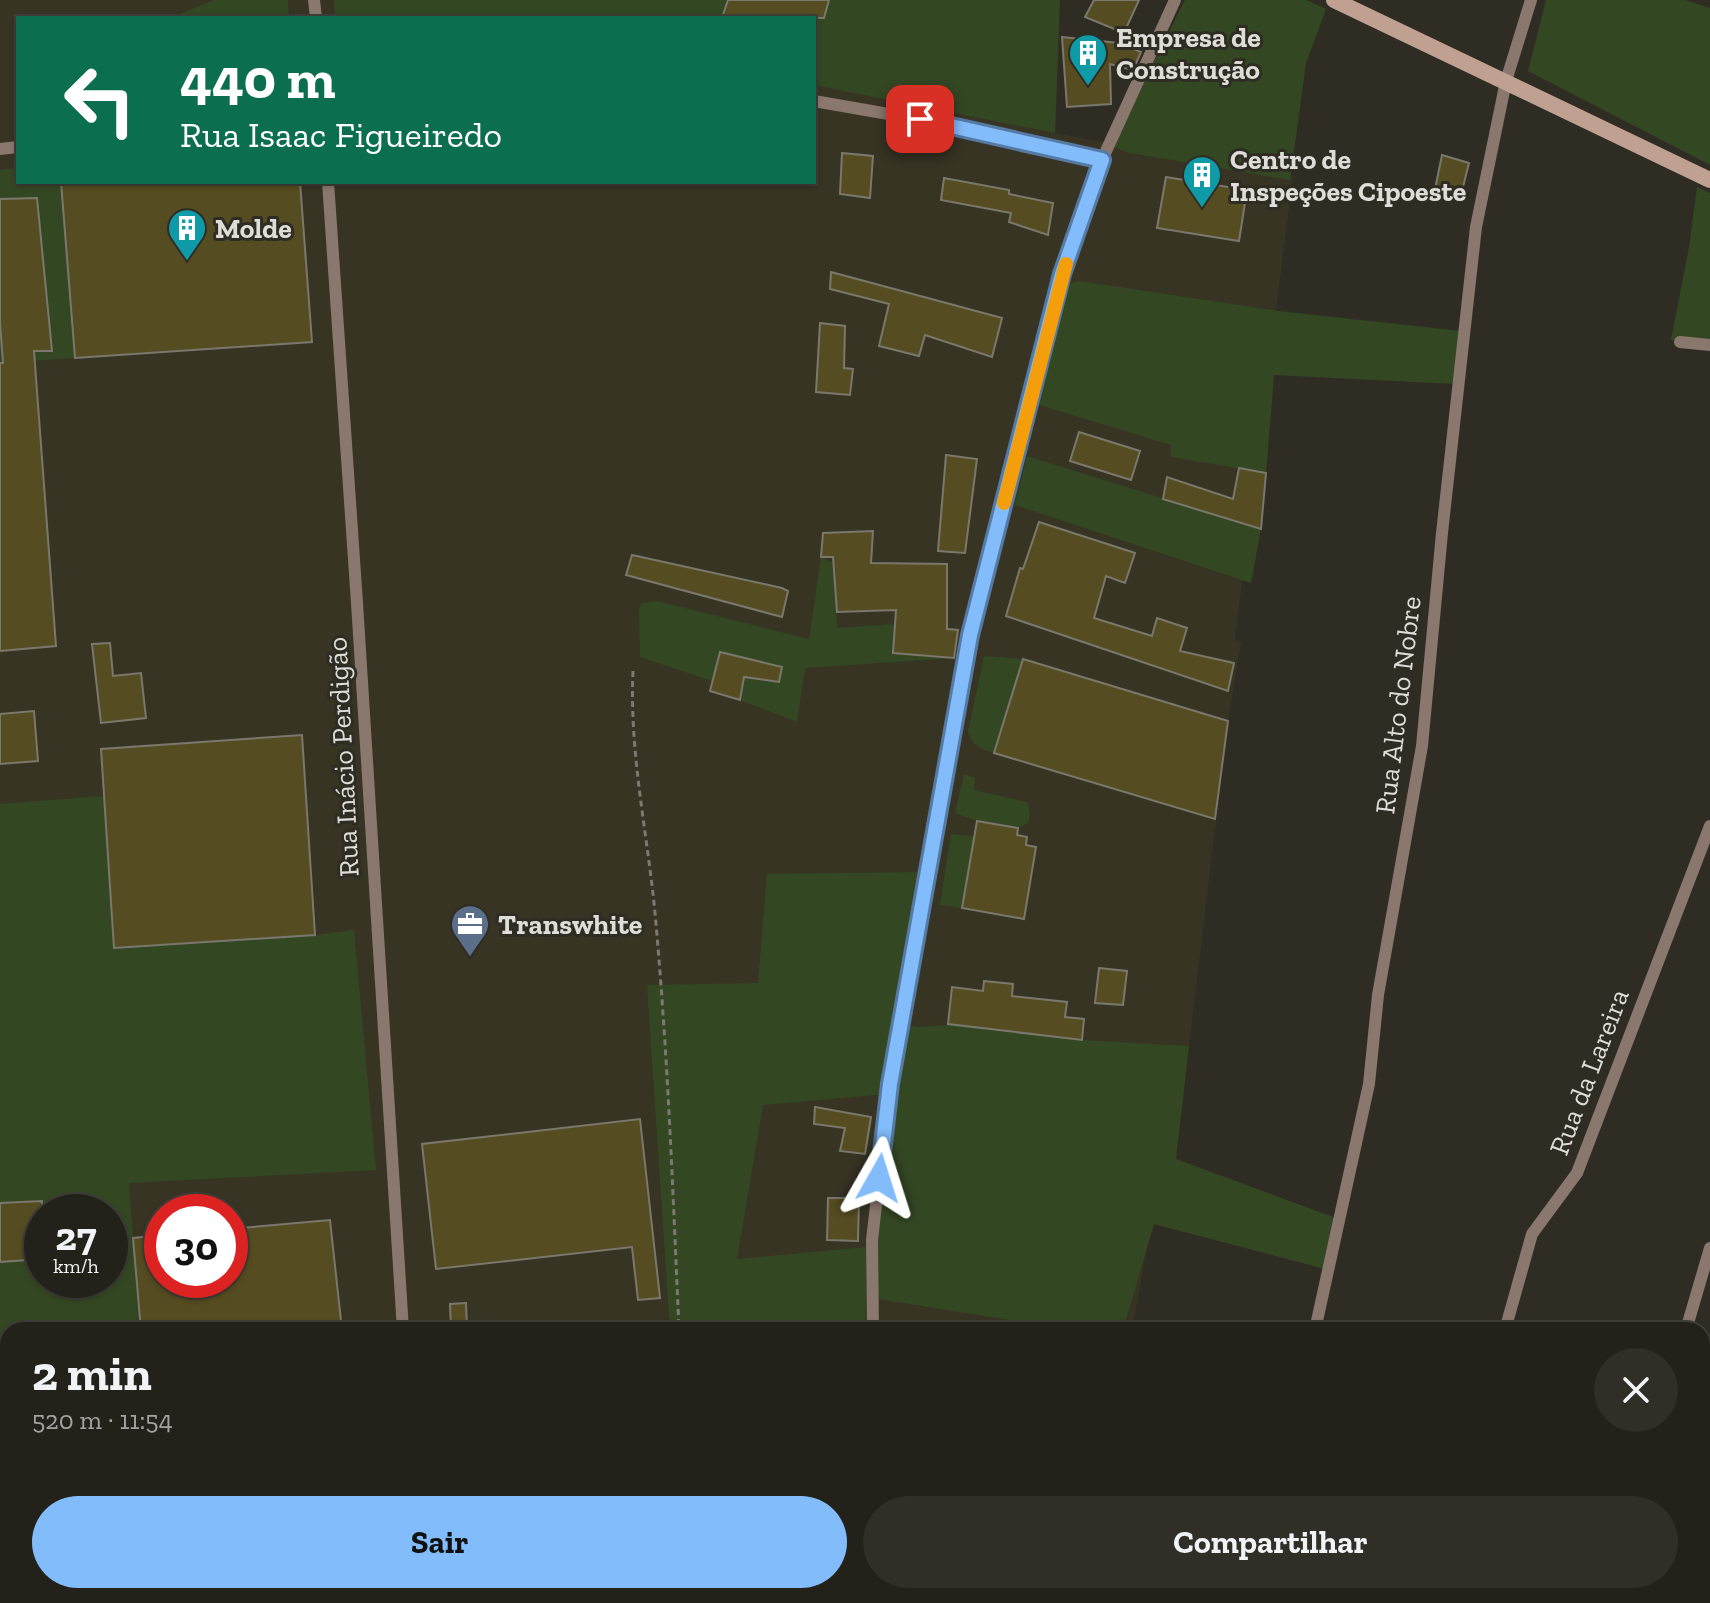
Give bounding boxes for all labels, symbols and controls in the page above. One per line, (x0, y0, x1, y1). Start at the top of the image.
place label: Empresa de Construção (1116, 21, 1261, 86)
building icon: Empresa de Construção (1067, 32, 1109, 87)
text: 440 m (180, 45, 336, 112)
icon: left (48, 48, 152, 152)
pin (886, 85, 954, 153)
icon: arrive (898, 97, 942, 141)
text: Rua Isaac Figueiredo (180, 113, 502, 156)
place label: Centro de Inspeções Cipoeste (1230, 143, 1466, 208)
building icon: Centro de Inspeções Cipoeste (1181, 154, 1223, 209)
building icon: Molde (166, 207, 208, 262)
place label: Molde (215, 212, 292, 245)
street label: Rua Alto do Nobre (1368, 594, 1428, 816)
street label: Rua Inácio Perdigão (320, 636, 366, 878)
office icon: Transwhite (449, 903, 491, 958)
place label: Transwhite (498, 908, 642, 941)
street label: Rua da Lareira (1542, 984, 1636, 1160)
position arrow (837, 1136, 921, 1220)
speed limit sign: 30 (144, 1194, 248, 1298)
text: 27 (55, 1212, 97, 1260)
text: km/h (53, 1254, 99, 1278)
text: 2 min (32, 1345, 152, 1402)
button: close (1594, 1348, 1678, 1432)
text: 520 m · 11:54 (32, 1404, 173, 1436)
button: Sair (32, 1496, 847, 1588)
button: Compartilhar (863, 1496, 1678, 1588)

